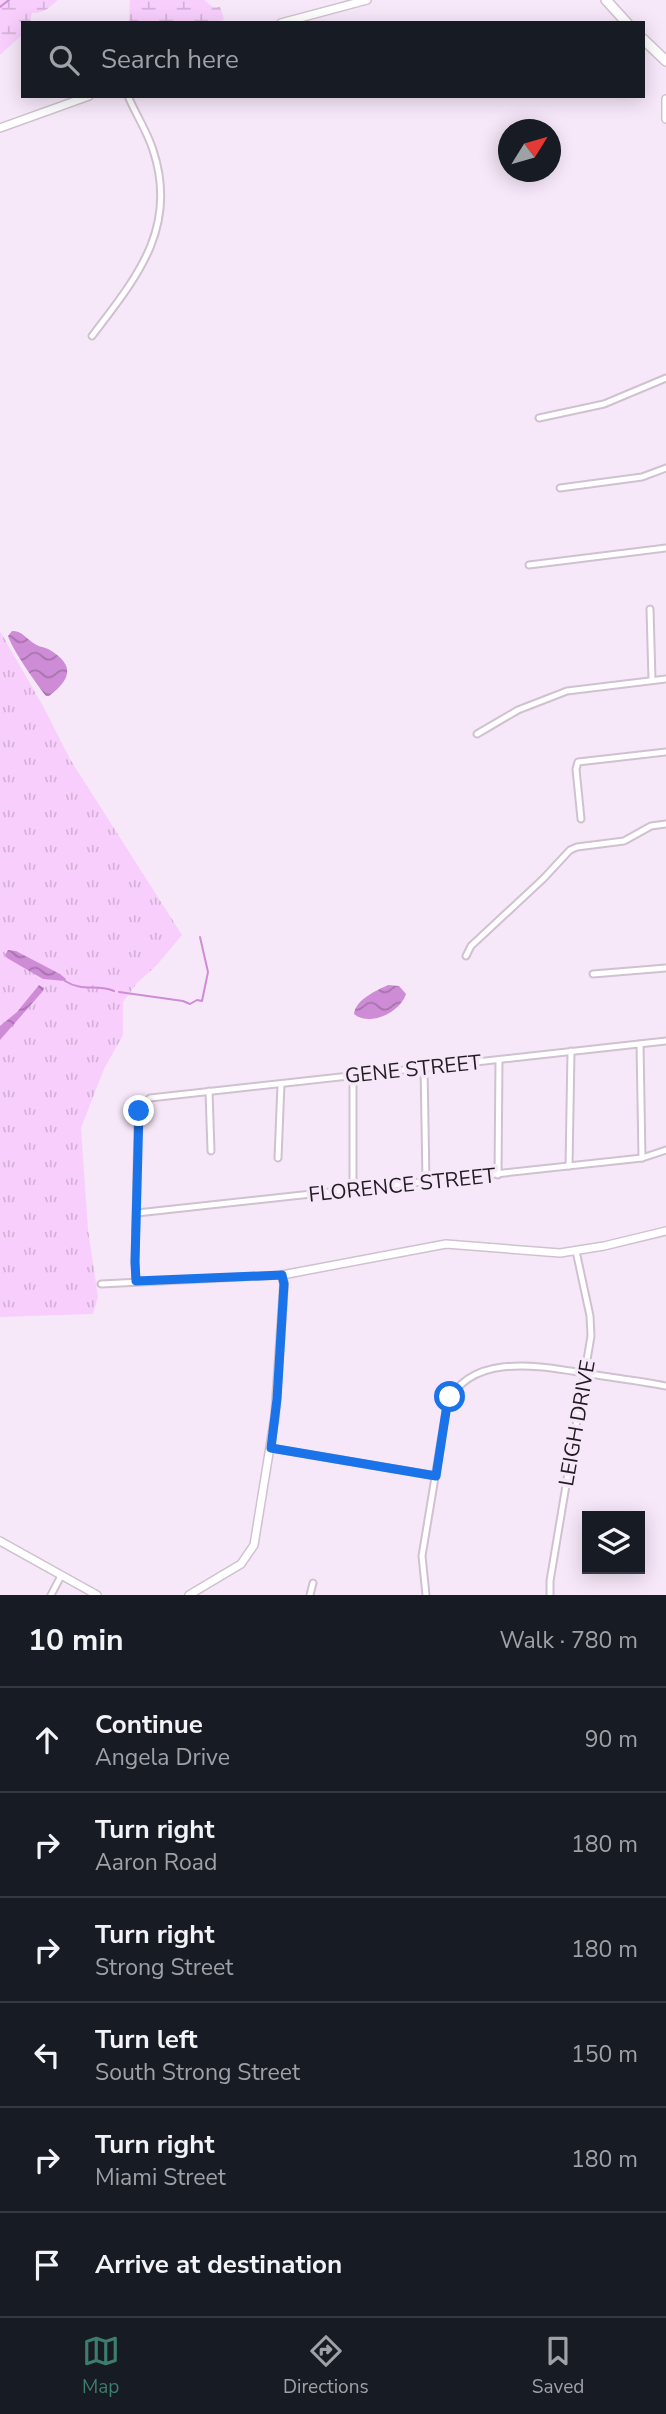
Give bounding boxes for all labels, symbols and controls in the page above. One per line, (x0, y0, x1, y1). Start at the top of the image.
search box (21, 21, 645, 98)
icon: search (45, 41, 83, 79)
text: Search here (101, 42, 239, 77)
north arrow (498, 119, 561, 182)
street label: GENE STREET (343, 1048, 483, 1090)
route end (123, 1095, 154, 1126)
street label: FLORENCE STREET (307, 1161, 497, 1209)
street label: LEIGH DRIVE (552, 1358, 602, 1488)
route start (434, 1381, 465, 1412)
map controls (582, 1511, 645, 1574)
button: layers (582, 1511, 645, 1574)
text: 10 min (28, 1620, 124, 1661)
text: Walk · 780 m (499, 1625, 638, 1656)
text: Continue (95, 1707, 203, 1742)
icon: ahead (28, 1721, 66, 1759)
text: 90 m (585, 1724, 638, 1755)
text: Angela Drive (95, 1742, 230, 1773)
text: Turn right (95, 1812, 214, 1847)
icon: right (28, 1826, 66, 1864)
text: 180 m (571, 1829, 638, 1860)
text: Aaron Road (95, 1847, 217, 1878)
text: Turn right (95, 1917, 214, 1952)
icon: right (28, 1931, 66, 1969)
text: 180 m (571, 1934, 638, 1965)
text: Strong Street (95, 1952, 233, 1983)
text: Turn left (95, 2022, 198, 2057)
icon: left (28, 2036, 66, 2074)
text: 150 m (571, 2039, 638, 2070)
text: South Strong Street (95, 2057, 300, 2088)
text: Turn right (95, 2127, 214, 2162)
icon: right (28, 2141, 66, 2179)
text: 180 m (571, 2144, 638, 2175)
text: Miami Street (95, 2162, 226, 2193)
icon: arrive (28, 2246, 66, 2284)
text: Arrive at destination (95, 2247, 342, 2282)
tab: Map (82, 2332, 120, 2400)
tab: Directions (283, 2332, 369, 2400)
tab: Saved (532, 2332, 584, 2400)

